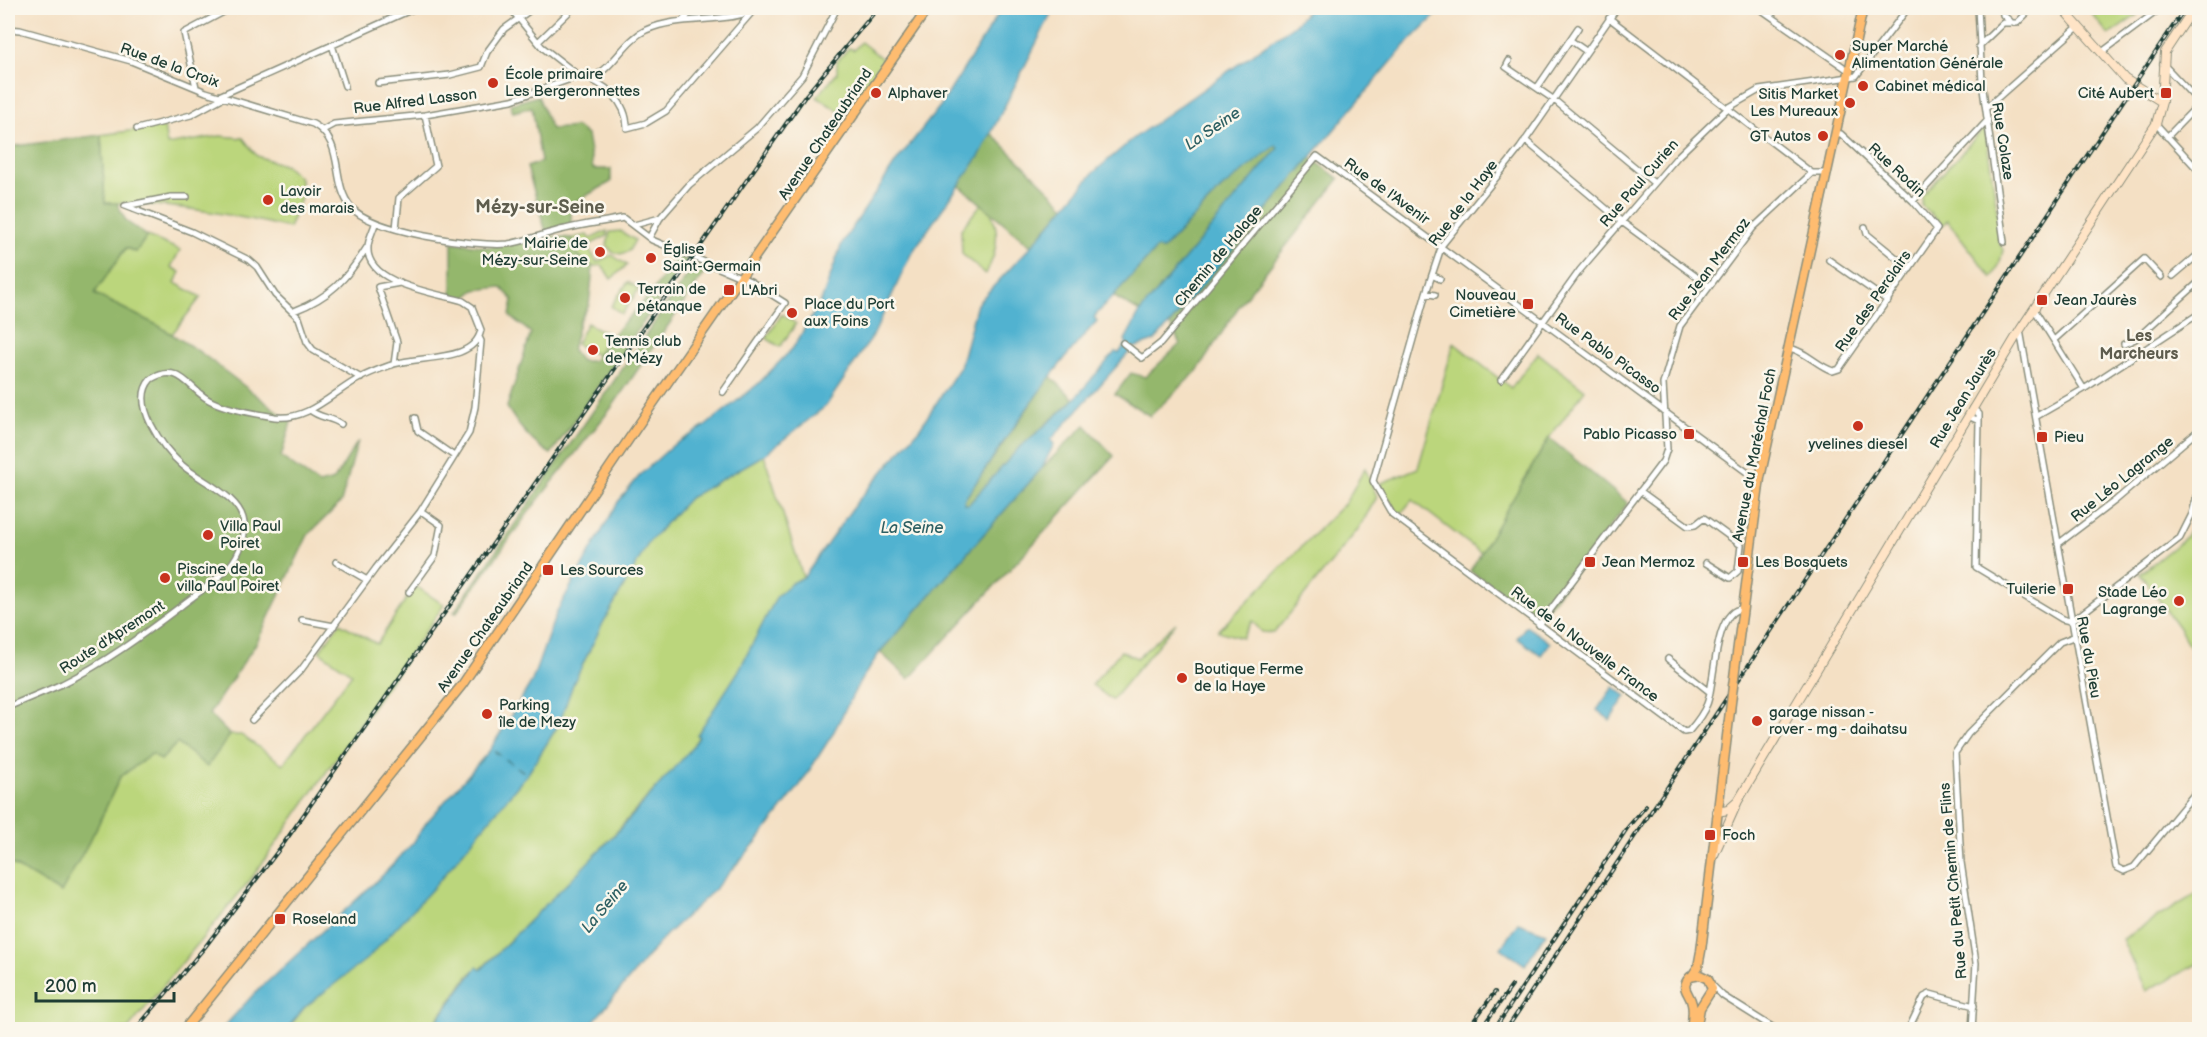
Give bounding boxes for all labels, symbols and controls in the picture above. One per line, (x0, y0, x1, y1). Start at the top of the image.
place label: Super Marché Alimentation Générale (1852, 37, 2003, 73)
street label: Rue de la Croix (118, 39, 222, 92)
marker: Super Marché Alimentation Générale (1833, 48, 1847, 62)
place label: École primaire Les Bergeronnettes (505, 65, 641, 101)
street label: Avenue Chateaubriand (774, 65, 877, 204)
marker: École primaire Les Bergeronnettes (486, 76, 500, 90)
place label: Cabinet médical (1875, 77, 1985, 96)
marker: Cabinet médical (1856, 79, 1870, 93)
street label: Rue Alfred Lasson (352, 84, 478, 118)
place label: Alphaver (888, 84, 948, 103)
place label: Cité Aubert (2078, 84, 2154, 103)
place label: Sitis Market Les Mureaux (1750, 85, 1838, 121)
marker: Alphaver (869, 86, 883, 100)
marker: Cité Aubert (2159, 86, 2173, 100)
marker: Sitis Market Les Mureaux (1843, 96, 1857, 110)
street label: Rue Colaze (1987, 101, 2018, 182)
water label: La Seine (1181, 104, 1244, 155)
place label: GT Autos (1750, 127, 1812, 146)
marker: GT Autos (1816, 129, 1830, 143)
street label: Rue Paul Curien (1596, 135, 1683, 231)
street label: Rue Rodin (1864, 139, 1929, 202)
street label: Rue de l'Avenir (1340, 154, 1434, 229)
street label: Rue de la Haye (1425, 156, 1502, 250)
place label: Lavoir des marais (280, 182, 355, 218)
marker: Lavoir des marais (261, 193, 275, 207)
district label: Mézy-sur-Seine (475, 197, 605, 218)
street label: Chemin de Halage (1170, 202, 1266, 311)
street label: Rue Jean Mermoz (1665, 213, 1755, 324)
place label: Mairie de Mézy-sur-Seine (482, 234, 588, 270)
place label: Église Saint-Germain (663, 240, 761, 276)
marker: Mairie de Mézy-sur-Seine (593, 245, 607, 259)
street label: Rue des Perclairs (1831, 246, 1916, 356)
marker: Église Saint-Germain (644, 251, 658, 265)
place label: Terrain de pétanque (637, 280, 706, 316)
place label: L'Abri (741, 281, 777, 300)
marker: L'Abri (722, 283, 736, 297)
place label: Nouveau Cimetière (1449, 286, 1516, 322)
marker: Terrain de pétanque (618, 291, 632, 305)
place label: Jean Jaurès (2054, 291, 2137, 310)
marker: Jean Jaurès (2035, 293, 2049, 307)
place label: Place du Port aux Foins (804, 295, 895, 331)
marker: Nouveau Cimetière (1521, 297, 1535, 311)
marker: Place du Port aux Foins (785, 306, 799, 320)
street label: Rue Pablo Picasso (1551, 309, 1664, 398)
district label: Les Marcheurs (2100, 327, 2179, 364)
place label: Tennis club de Mézy (605, 332, 682, 368)
marker: Tennis club de Mézy (586, 343, 600, 357)
street label: Rue Jean Jaurès (1926, 344, 2001, 452)
street label: Avenue du Maréchal Foch (1728, 367, 1781, 543)
marker: yvelines diesel (1851, 419, 1865, 433)
place label: Pablo Picasso (1583, 425, 1677, 444)
marker: Pablo Picasso (1682, 427, 1696, 441)
place label: Pieu (2054, 428, 2084, 447)
marker: Pieu (2035, 430, 2049, 444)
street label: Rue Léo Lagrange (2067, 432, 2178, 527)
place label: yvelines diesel (1807, 435, 1908, 454)
place label: Villa Paul Poiret (220, 517, 281, 553)
water label: La Seine (881, 519, 943, 538)
marker: Villa Paul Poiret (201, 528, 215, 542)
place label: Jean Mermoz (1602, 553, 1695, 572)
place label: Les Bosquets (1755, 553, 1848, 572)
marker: Jean Mermoz (1583, 555, 1597, 569)
marker: Les Bosquets (1736, 555, 1750, 569)
street label: Avenue Chateaubriand (433, 558, 538, 696)
place label: Piscine de la villa Paul Poiret (176, 560, 280, 596)
place label: Les Sources (560, 561, 644, 580)
marker: Les Sources (541, 563, 555, 577)
marker: Piscine de la villa Paul Poiret (158, 571, 172, 585)
place label: Tuilerie (2006, 580, 2056, 599)
street label: Rue de la Nouvelle France (1507, 582, 1663, 706)
marker: Tuilerie (2061, 582, 2075, 596)
place label: Stade Léo Lagrange (2098, 583, 2167, 619)
marker: Stade Léo Lagrange (2172, 594, 2186, 608)
street label: Route d'Apremont (56, 596, 169, 678)
street label: Rue du Pieu (2072, 614, 2105, 700)
place label: Boutique Ferme de la Haye (1194, 660, 1303, 696)
marker: Boutique Ferme de la Haye (1175, 671, 1189, 685)
place label: Parking île de Mezy (498, 696, 576, 732)
place label: garage nissan - rover - mg - daihatsu (1769, 703, 1907, 739)
marker: Parking île de Mezy (480, 707, 494, 721)
marker: garage nissan - rover - mg - daihatsu (1750, 714, 1764, 728)
street label: Rue du Petit Chemin de Flins (1935, 781, 1972, 980)
place label: Foch (1722, 826, 1755, 845)
marker: Foch (1703, 828, 1717, 842)
water label: La Seine (578, 877, 633, 937)
place label: Roseland (292, 910, 356, 929)
marker: Roseland (273, 912, 287, 926)
scale bar (36, 965, 174, 1003)
text: 200 m (45, 976, 97, 997)

